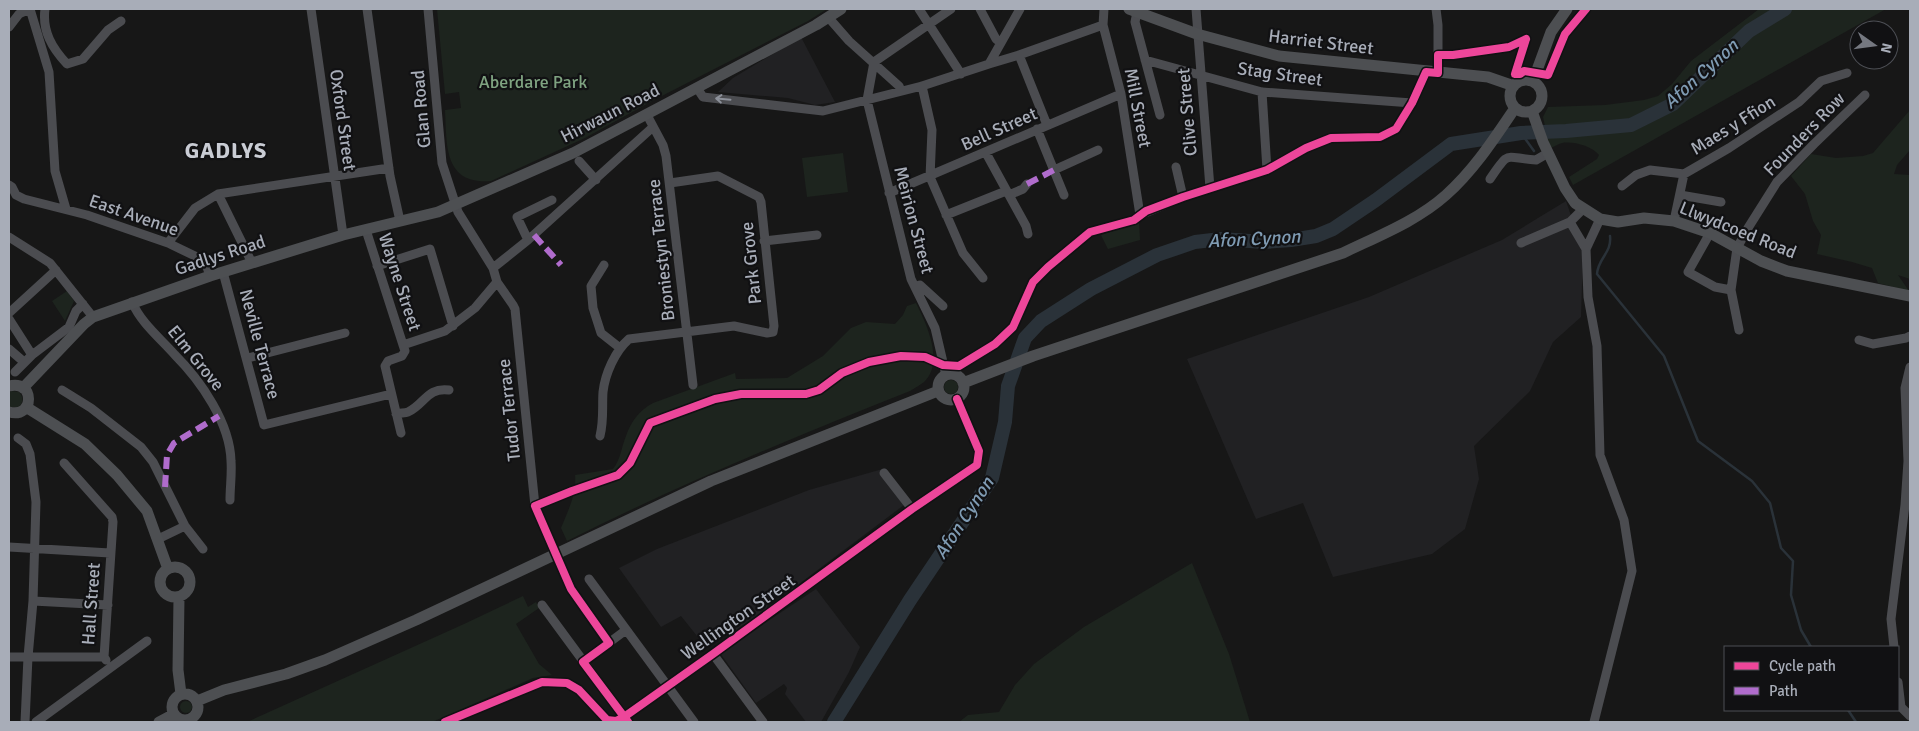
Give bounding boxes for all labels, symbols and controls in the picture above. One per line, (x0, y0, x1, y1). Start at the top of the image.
north arrow (1849, 20, 1899, 70)
street label: Harriet Street (1267, 25, 1375, 59)
water label: Afon Cynon (1658, 34, 1744, 114)
text: N (1877, 41, 1896, 55)
street label: Stag Street (1236, 57, 1324, 91)
street label: Mill Street (1120, 66, 1156, 150)
street label: Clive Street (1172, 67, 1202, 157)
street label: Oxford Street (325, 68, 361, 172)
street label: Glan Road (407, 69, 435, 149)
park label: Aberdare Park (479, 71, 587, 93)
street label: Hirwaun Road (557, 79, 663, 147)
street label: Founders Row (1759, 88, 1849, 180)
street label: Maes y Ffion (1687, 90, 1779, 160)
one-way arrow (715, 94, 731, 103)
street label: Bell Street (957, 102, 1041, 156)
district label: GADLYS (185, 137, 267, 164)
street label: Meirion Street (889, 164, 939, 276)
street label: Broniestyn Terrace (643, 178, 679, 322)
street label: East Avenue (86, 189, 182, 241)
street label: Llwydcoed Road (1676, 197, 1800, 263)
street label: Park Grove (736, 221, 766, 305)
water label: Afon Cynon (1207, 225, 1302, 253)
street label: Gadlys Road (172, 230, 268, 280)
street label: Wayne Street (374, 230, 426, 334)
street label: Neville Terrace (235, 287, 285, 401)
street label: Elm Grove (163, 321, 229, 395)
street label: Tudor Terrace (493, 358, 525, 462)
water label: Afon Cynon (929, 472, 1000, 563)
street label: Hall Street (77, 562, 105, 646)
street label: Wellington Street (677, 569, 799, 665)
legend (1724, 646, 1899, 711)
text: Cycle path (1769, 657, 1836, 675)
text: Path (1769, 682, 1798, 700)

